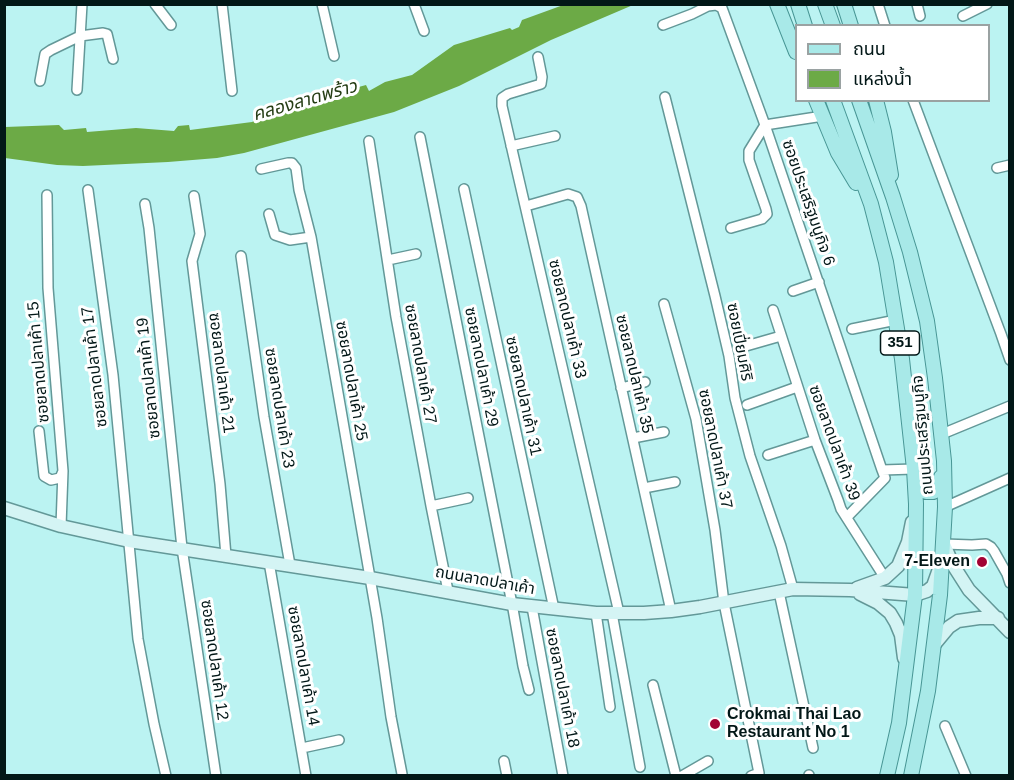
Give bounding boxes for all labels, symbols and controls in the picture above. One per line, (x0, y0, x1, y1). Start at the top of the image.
legend (795, 24, 990, 102)
text: ถนน (853, 39, 886, 59)
text: แหล่งน้ำ (853, 69, 912, 89)
water label: คลองลาดพร้าว (250, 76, 360, 126)
street label: ซอยประเสริฐมนูกิจ 6 (777, 138, 839, 268)
street label: ซอยลาดปลาเค้า 33 (544, 258, 590, 380)
street label: ซอยลาดปลาเค้า 15 (24, 301, 54, 423)
street label: ซอยเปี่ยมศิริ (722, 301, 756, 383)
street label: ซอยลาดปลาเค้า 27 (400, 303, 440, 425)
street label: ซอยลาดปลาเค้า 17 (78, 306, 112, 428)
street label: ซอยลาดปลาเค้า 29 (460, 306, 502, 428)
street label: ซอยลาดปลาเค้า 21 (204, 312, 238, 434)
street label: ซอยลาดปลาเค้า 35 (611, 313, 657, 435)
street label: ซอยลาดปลาเค้า 19 (133, 317, 165, 439)
street label: ซอยลาดปลาเค้า 25 (331, 320, 371, 442)
road number: 351 (880, 331, 920, 355)
street label: ซอยลาดปลาเค้า 31 (501, 335, 545, 457)
street label: ซอยลาดปลาเค้า 23 (260, 346, 298, 470)
street label: ถนนประเสริฐมนูกิจ (908, 374, 938, 496)
street label: ซอยลาดปลาเค้า 39 (804, 383, 864, 503)
street label: ซอยลาดปลาเค้า 37 (694, 388, 736, 510)
place label: 7-Eleven (904, 552, 970, 572)
marker: 7-Eleven (975, 555, 989, 569)
street label: ถนนลาดปลาเค้า (434, 563, 536, 599)
street label: ซอยลาดปลาเค้า 12 (196, 599, 232, 721)
street label: ซอยลาดปลาเค้า 14 (283, 605, 323, 727)
street label: ซอยลาดปลาเค้า 18 (541, 627, 583, 749)
place label: Crokmai Thai Lao Restaurant No 1 (727, 705, 861, 743)
marker: Crokmai Thai Lao Restaurant No 1 (708, 717, 722, 731)

